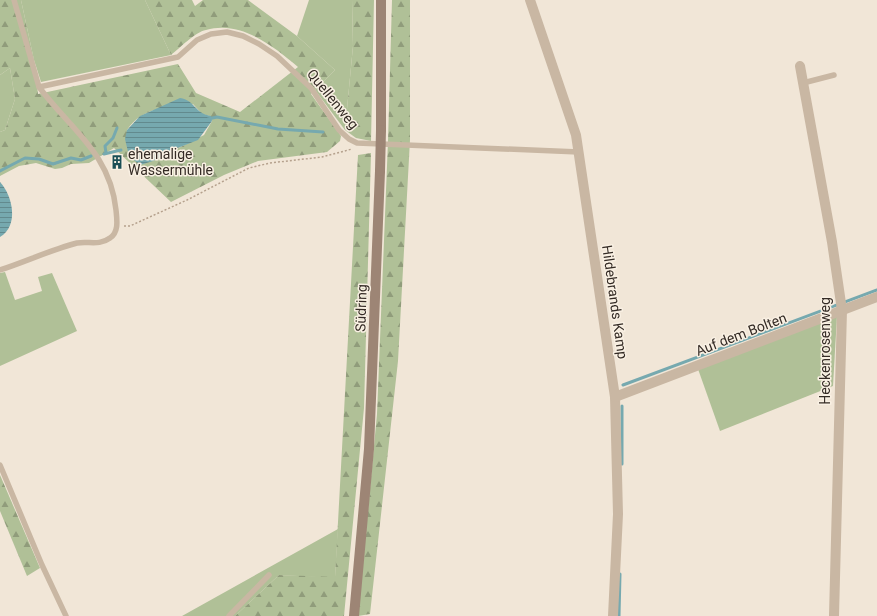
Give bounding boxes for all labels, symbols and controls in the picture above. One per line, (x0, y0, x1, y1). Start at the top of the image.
street label: Quellenweg (304, 66, 362, 132)
place label: ehemalige Wassermühle (128, 146, 213, 178)
building icon: ehemalige Wassermühle (109, 154, 125, 170)
street label: Hildebrands Kamp (599, 244, 631, 360)
street label: Südring (352, 284, 370, 332)
street label: Heckenrosenweg (817, 297, 833, 405)
street label: Auf dem Bolten (693, 309, 789, 359)

